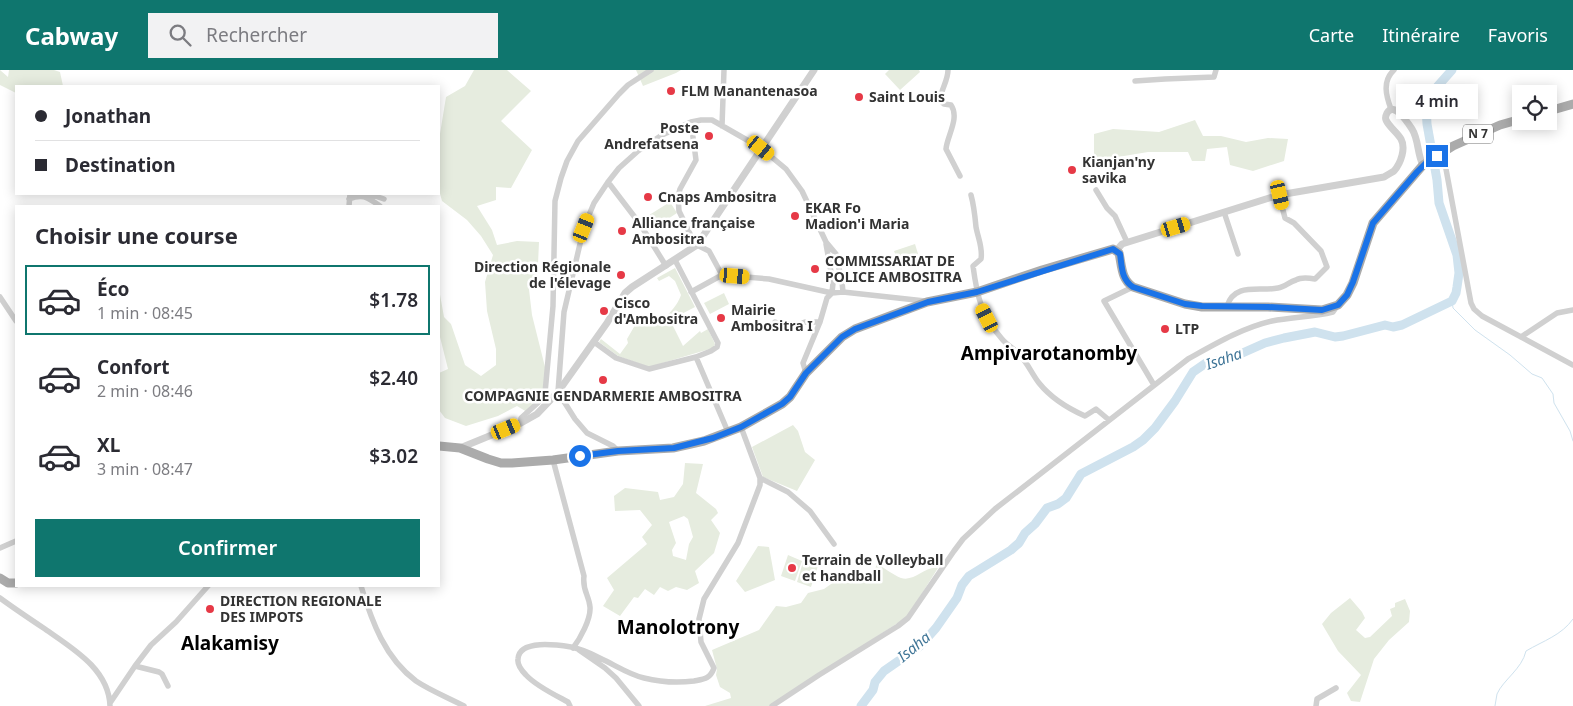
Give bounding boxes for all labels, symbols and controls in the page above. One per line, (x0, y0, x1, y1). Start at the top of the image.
search box (148, 13, 498, 58)
text: Cabway (25, 19, 118, 52)
icon: search (166, 21, 194, 49)
text: Rechercher (206, 22, 307, 48)
text: Carte (1309, 23, 1354, 47)
text: Itinéraire (1382, 23, 1460, 47)
text: Favoris (1488, 23, 1548, 47)
place label: FLM Manantenasoa (681, 81, 818, 100)
callout: 4 min (1396, 83, 1478, 118)
marker: FLM Manantenasoa (665, 85, 677, 97)
map controls (1512, 85, 1557, 130)
button: locate (1512, 85, 1557, 130)
place label: Saint Louis (869, 87, 945, 106)
text: 4 min (1415, 90, 1459, 112)
marker: Saint Louis (853, 91, 865, 103)
text: Jonathan (65, 103, 151, 129)
place label: Poste Andrefatsena (604, 118, 699, 153)
road number: N 7 (1463, 124, 1493, 144)
marker: Poste Andrefatsena (703, 130, 715, 142)
car (744, 133, 777, 163)
route end (1426, 145, 1448, 167)
text: Destination (65, 152, 176, 178)
place label: Kianjan'ny savika (1082, 152, 1155, 187)
marker: Kianjan'ny savika (1066, 164, 1078, 176)
car (1269, 179, 1290, 211)
place label: Cnaps Ambositra (658, 187, 777, 206)
marker: Cnaps Ambositra (642, 191, 654, 203)
place label: EKAR Fo Madion'i Maria (805, 198, 909, 233)
marker: EKAR Fo Madion'i Maria (789, 210, 801, 222)
car (571, 211, 596, 245)
place label: Alliance française Ambositra (632, 213, 755, 248)
car (1159, 215, 1192, 239)
text: Choisir une course (35, 220, 238, 250)
marker: Alliance française Ambositra (616, 225, 628, 237)
place label: COMMISSARIAT DE POLICE AMBOSITRA (825, 251, 962, 286)
place label: Direction Régionale de l'élevage (474, 257, 611, 292)
marker: COMMISSARIAT DE POLICE AMBOSITRA (809, 263, 821, 275)
car (719, 267, 750, 285)
marker: Direction Régionale de l'élevage (615, 269, 627, 281)
text: Éco (97, 276, 129, 302)
icon: car (37, 278, 82, 323)
text: $1.78 (369, 287, 418, 313)
place label: Cisco d'Ambositra (614, 293, 698, 328)
place label: Mairie Ambositra I (731, 300, 813, 335)
car (973, 301, 1000, 335)
text: 1 min · 08:45 (97, 302, 193, 324)
marker: Cisco d'Ambositra (598, 305, 610, 317)
marker: Mairie Ambositra I (715, 312, 727, 324)
place label: LTP (1175, 319, 1200, 338)
marker: LTP (1159, 323, 1171, 335)
district label: Ampivarotanomby (961, 340, 1137, 366)
water label: Isaha (1202, 342, 1245, 374)
text: Confort (97, 354, 169, 380)
icon: car (37, 356, 82, 401)
text: $2.40 (369, 365, 418, 391)
marker: COMPAGNIE GENDARMERIE AMBOSITRA (597, 374, 609, 386)
text: 2 min · 08:46 (97, 380, 193, 402)
place label: COMPAGNIE GENDARMERIE AMBOSITRA (464, 386, 742, 405)
car (489, 416, 522, 442)
text: XL (97, 432, 120, 458)
icon: car (37, 434, 82, 479)
text: $3.02 (369, 443, 418, 469)
route start (569, 445, 591, 467)
text: 3 min · 08:47 (97, 458, 193, 480)
button: Confirmer (35, 519, 420, 577)
place label: Terrain de Volleyball et handball (802, 550, 943, 585)
marker: Terrain de Volleyball et handball (786, 562, 798, 574)
place label: DIRECTION REGIONALE DES IMPOTS (220, 591, 382, 626)
marker: DIRECTION REGIONALE DES IMPOTS (204, 603, 216, 615)
district label: Manolotrony (617, 614, 739, 640)
water label: Isaha (892, 626, 934, 666)
district label: Alakamisy (181, 630, 279, 656)

